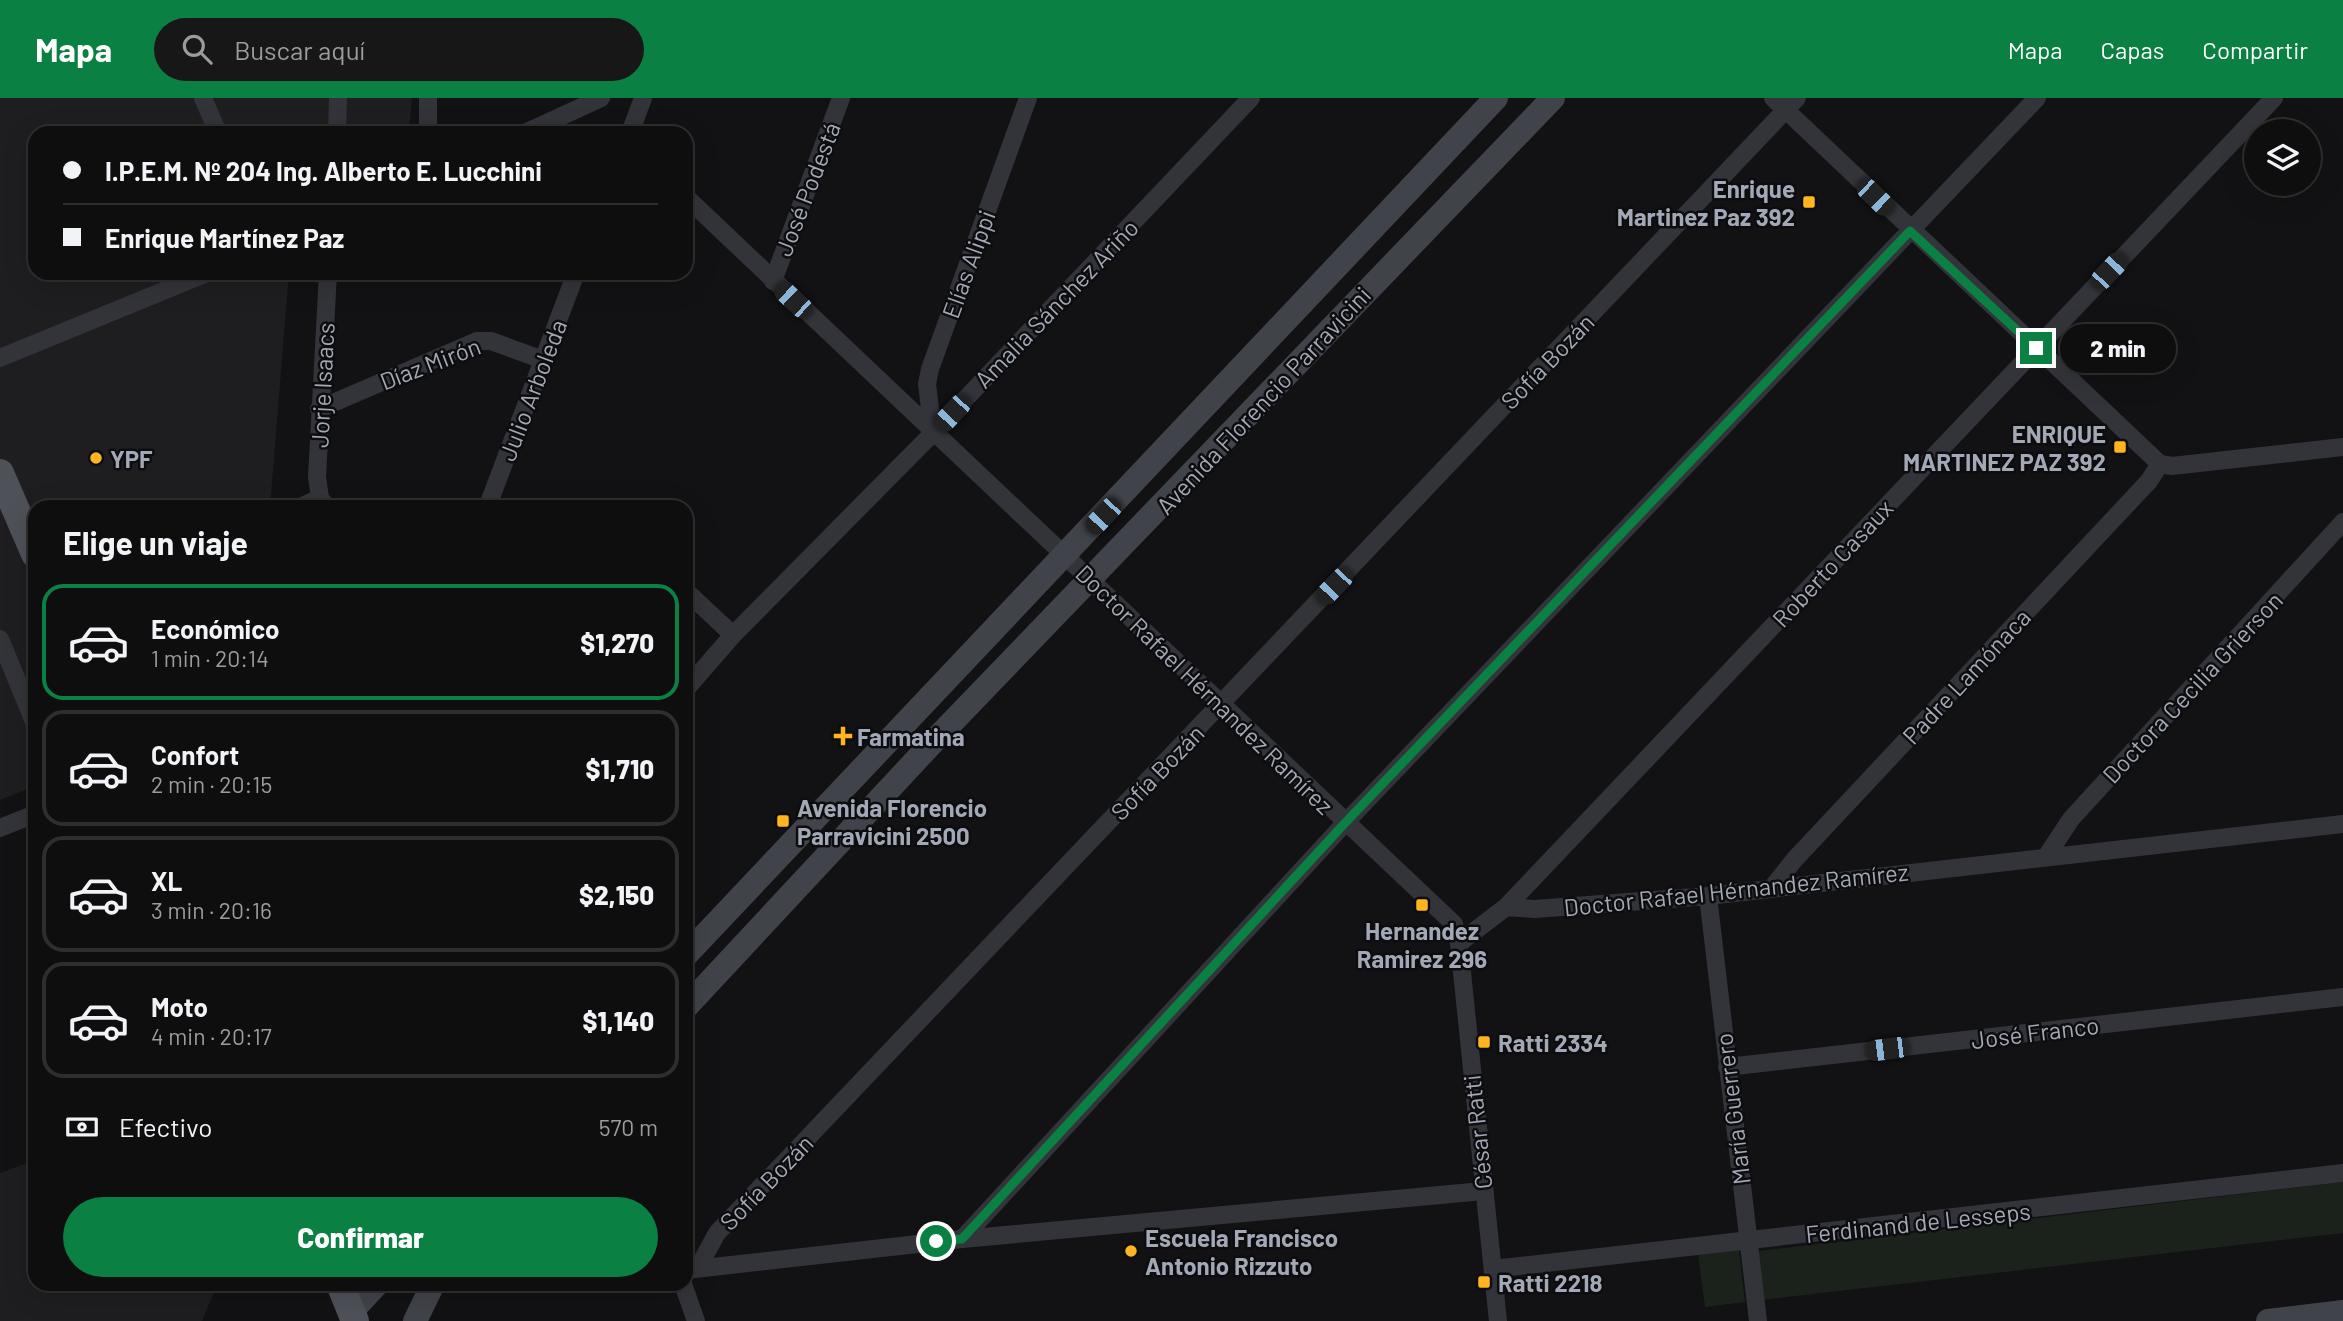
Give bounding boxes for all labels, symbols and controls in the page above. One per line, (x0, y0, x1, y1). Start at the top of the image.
search box (154, 18, 644, 81)
text: Mapa (35, 29, 112, 69)
icon: search (178, 30, 216, 68)
text: Buscar aquí (234, 34, 365, 65)
text: Mapa (2008, 35, 2063, 64)
text: Capas (2101, 35, 2164, 64)
text: Compartir (2202, 35, 2308, 64)
street label: José Podestá (768, 118, 846, 260)
map controls (2244, 119, 2321, 196)
button: layers (2244, 119, 2321, 196)
text: I.P.E.M. Nº 204 Ing. Alberto E. Lucchini (105, 155, 542, 186)
place label: Enrique Martinez Paz 392 (1617, 174, 1795, 231)
car (1853, 175, 1898, 219)
marker: Enrique Martinez Paz 392 (1801, 194, 1817, 210)
street label: Elías Alippi (935, 206, 1001, 322)
street label: Amalia Sánchez Ariño (968, 213, 1144, 393)
text: Enrique Martínez Paz (105, 222, 344, 253)
car (2087, 248, 2132, 294)
car (771, 278, 816, 322)
street label: Avenida Florencio Parravicini (1150, 280, 1376, 520)
street label: Sofía Bozán (1494, 307, 1600, 415)
street label: Julio Arboleda (492, 315, 572, 465)
street label: Jorje Isaacs (304, 322, 340, 448)
callout: 2 min (2060, 324, 2176, 372)
street label: Díaz Mirón (376, 331, 484, 395)
route end (2020, 332, 2052, 364)
text: 2 min (2090, 334, 2146, 362)
car (930, 390, 975, 436)
place label: ENRIQUE MARTINEZ PAZ 392 (1903, 419, 2106, 476)
marker: ENRIQUE MARTINEZ PAZ 392 (2112, 439, 2128, 455)
place label: YPF (110, 444, 153, 473)
marker: YPF (88, 450, 104, 466)
car (1081, 493, 1126, 539)
street label: Roberto Casaux (1766, 493, 1898, 633)
text: Elige un viaje (63, 523, 248, 561)
street label: Doctor Rafael Hérnandez Ramírez (1070, 558, 1340, 820)
car (1312, 564, 1357, 608)
street label: Doctora Cecilia Grierson (2096, 585, 2288, 789)
street label: Padre Lamónaca (1896, 602, 2036, 750)
icon: car (67, 611, 130, 674)
text: Económico (151, 613, 280, 644)
text: $1,270 (580, 627, 654, 658)
text: 1 min · 20:14 (151, 644, 269, 672)
street label: Sofía Bozán (1104, 718, 1210, 826)
place label: Farmatina (857, 722, 965, 751)
marker: Farmatina (835, 728, 851, 744)
icon: car (67, 737, 130, 800)
text: Confort (151, 739, 239, 770)
text: $1,710 (585, 753, 654, 784)
text: 2 min · 20:15 (151, 770, 272, 798)
place label: Avenida Florencio Parravicini 2500 (797, 793, 987, 850)
marker: Avenida Florencio Parravicini 2500 (775, 813, 791, 829)
street label: Doctor Rafael Hérnandez Ramírez (1562, 856, 1910, 922)
icon: car (67, 863, 130, 926)
text: XL (151, 865, 182, 896)
text: $2,150 (579, 879, 654, 910)
text: 3 min · 20:16 (151, 896, 272, 924)
marker: Hernandez Ramirez 296 (1414, 897, 1430, 913)
place label: Hernandez Ramirez 296 (1357, 916, 1487, 973)
icon: car (67, 989, 130, 1052)
text: Moto (151, 991, 208, 1022)
text: $1,140 (583, 1005, 654, 1036)
street label: José Franco (1969, 1010, 2101, 1054)
text: 4 min · 20:17 (151, 1022, 272, 1050)
place label: Ratti 2334 (1498, 1028, 1608, 1057)
street label: María Guerrero (1708, 1032, 1756, 1186)
marker: Ratti 2334 (1476, 1034, 1492, 1050)
car (1865, 1036, 1910, 1062)
street label: César Ratti (1457, 1073, 1497, 1191)
icon: cash (63, 1108, 101, 1146)
text: Efectivo (119, 1111, 212, 1142)
text: 570 m (599, 1113, 658, 1141)
street label: Sofía Bozán (713, 1128, 819, 1236)
street label: Ferdinand de Lesseps (1804, 1196, 2032, 1248)
button: Confirmar (63, 1197, 658, 1277)
place label: Escuela Francisco Antonio Rizzuto (1145, 1223, 1338, 1280)
route start (920, 1225, 952, 1257)
marker: Escuela Francisco Antonio Rizzuto (1123, 1243, 1139, 1259)
place label: Ratti 2218 (1498, 1268, 1603, 1297)
marker: Ratti 2218 (1476, 1274, 1492, 1290)

